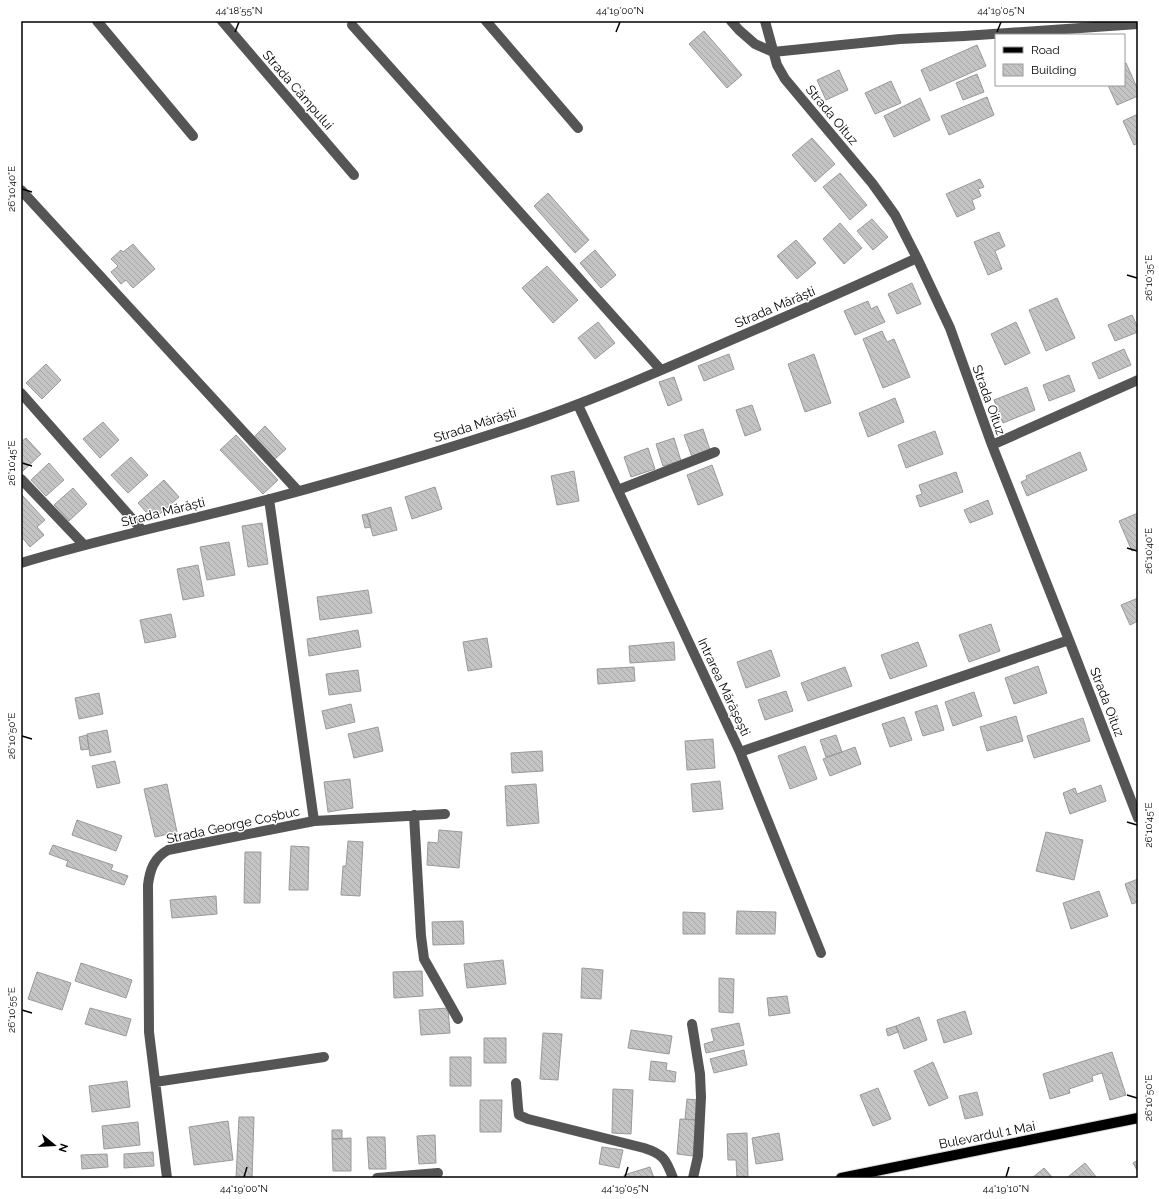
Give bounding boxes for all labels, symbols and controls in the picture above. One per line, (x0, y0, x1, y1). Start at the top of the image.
text: 44°18'55"N (216, 5, 262, 16)
text: 44°19'00"N (596, 5, 644, 16)
text: 44°19'05"N (977, 5, 1025, 16)
legend (995, 34, 1125, 86)
text: Road (1031, 43, 1060, 57)
street label: Strada Câmpului (260, 47, 336, 133)
text: Building (1031, 63, 1077, 77)
street label: Strada Oituz (803, 82, 861, 148)
text: 26°10'40"E (6, 166, 17, 212)
text: 26°10'35"E (1143, 255, 1154, 301)
street label: Strada Mărăști (733, 283, 817, 331)
street label: Strada Oituz (969, 363, 1009, 437)
street label: Strada Mărăști (432, 405, 518, 445)
text: 26°10'45"E (6, 440, 17, 486)
street label: Strada Mărăști (120, 494, 206, 530)
text: 26°10'40"E (1143, 528, 1154, 574)
street label: Intrarea Mărășești (695, 636, 753, 738)
street label: Strada Oituz (1087, 665, 1127, 739)
text: 26°10'50"E (6, 713, 17, 759)
text: 26°10'45"E (1143, 802, 1154, 848)
street label: Strada George Coșbuc (165, 804, 301, 846)
text: 26°10'55"E (6, 987, 17, 1033)
text: 26°10'50"E (1143, 1075, 1154, 1121)
street label: Bulevardul 1 Mai (937, 1118, 1037, 1152)
north arrow (34, 1125, 74, 1165)
text: N (56, 1142, 71, 1154)
text: 44°19'00"N (220, 1183, 268, 1194)
text: 44°19'05"N (601, 1183, 649, 1194)
text: 44°19'10"N (983, 1183, 1029, 1194)

